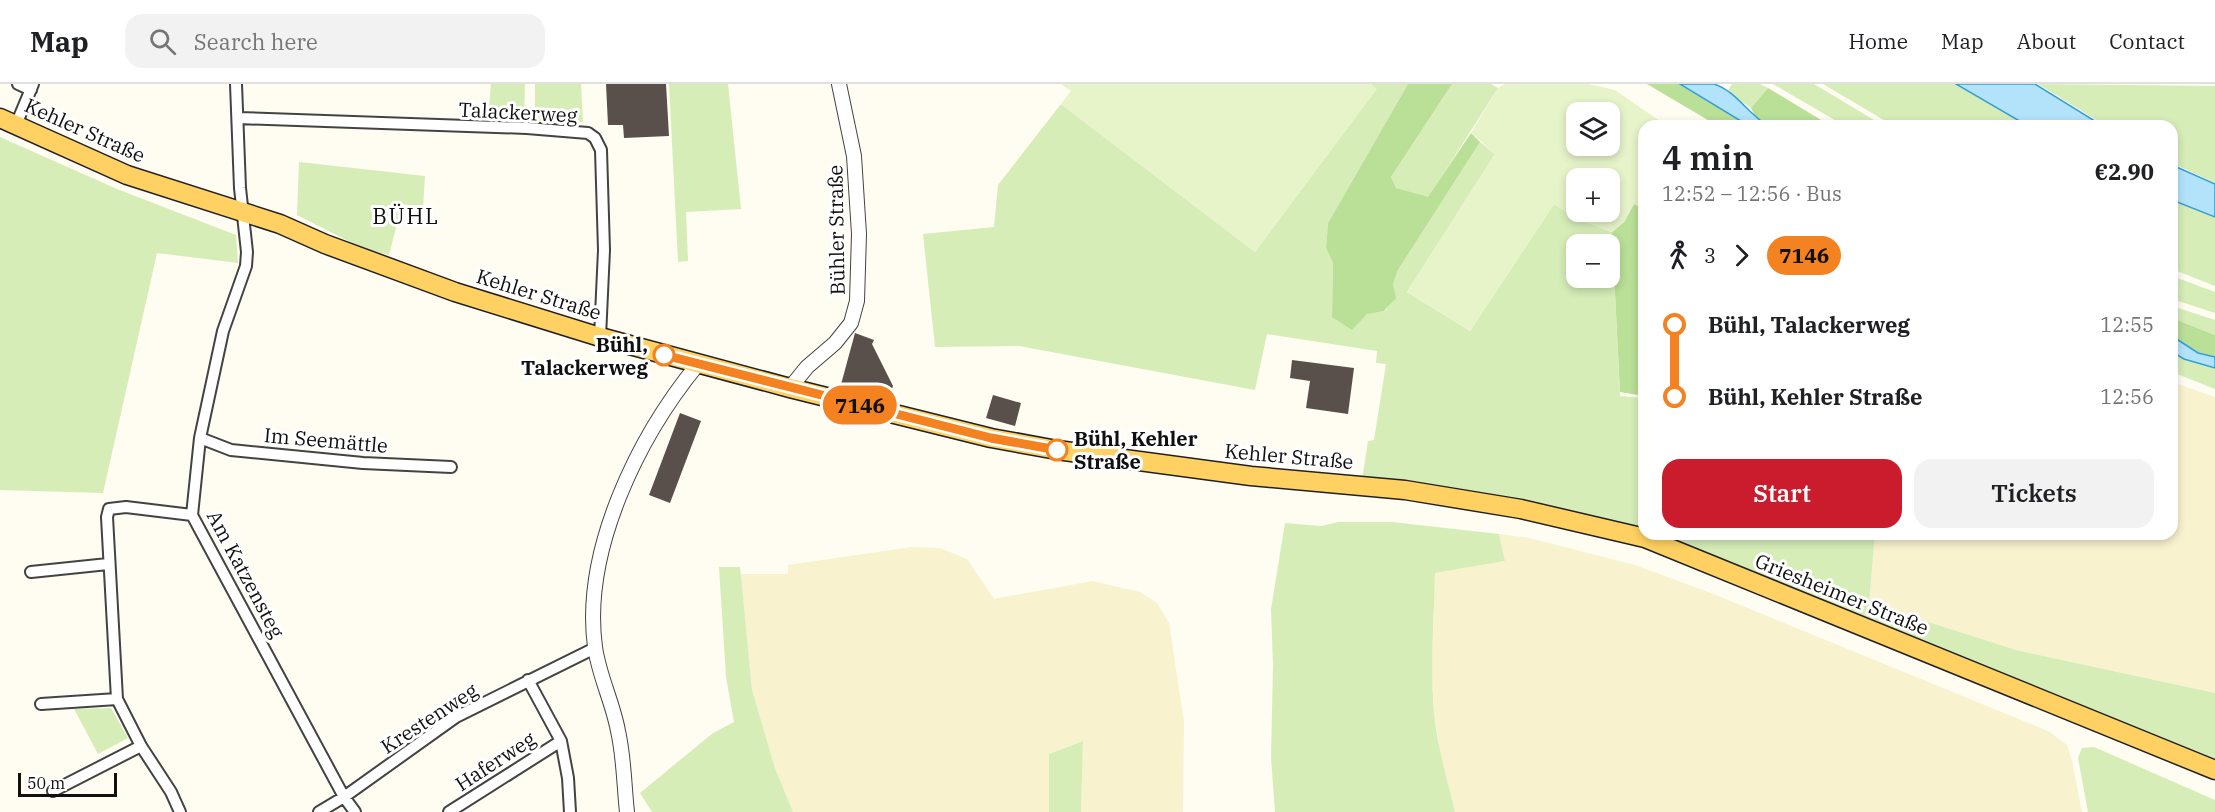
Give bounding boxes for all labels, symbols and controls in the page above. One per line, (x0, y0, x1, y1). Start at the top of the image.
search box (125, 14, 545, 68)
text: Map (30, 23, 89, 60)
icon: search (146, 25, 179, 58)
text: Search here (194, 27, 318, 56)
text: Home (1848, 27, 1908, 55)
text: Map (1941, 27, 1984, 55)
text: About (2017, 27, 2076, 55)
text: Contact (2109, 27, 2185, 55)
street label: Kehler Straße (20, 91, 150, 169)
street label: Talackerweg (458, 95, 578, 129)
map controls (1566, 102, 1620, 288)
button: layers (1566, 102, 1620, 156)
text: 4 min (1662, 136, 1754, 179)
text: €2.90 (2095, 157, 2154, 186)
street label: Bühler Straße (821, 165, 851, 295)
button: + (1566, 168, 1620, 222)
text: 12:52 – 12:56 · Bus (1662, 180, 1842, 207)
district label: BÜHL (372, 201, 440, 230)
button: − (1566, 234, 1620, 288)
icon: walk (1662, 239, 1695, 272)
icon: forward (1725, 239, 1758, 272)
text: 7146 (1779, 241, 1829, 269)
text: 3 (1704, 242, 1716, 269)
street label: Kehler Straße (473, 262, 605, 326)
text: Bühl, Talackerweg (1708, 310, 1910, 339)
text: 12:55 (2100, 311, 2154, 338)
place label: Bühl, Talackerweg (521, 331, 648, 381)
marker: Bühl, Talackerweg (653, 344, 675, 366)
text: Bühl, Kehler Straße (1708, 382, 1923, 411)
text: 12:56 (2100, 383, 2154, 410)
line badge: 7146 (818, 386, 902, 424)
text: 7146 (835, 391, 885, 419)
street label: Im Seemättle (263, 421, 389, 459)
place label: Bühl, Kehler Straße (1074, 425, 1198, 475)
street label: Kehler Straße (1223, 437, 1355, 475)
marker: Bühl, Kehler Straße (1046, 439, 1068, 461)
button: Start (1662, 459, 1902, 528)
button: Tickets (1914, 459, 2154, 528)
street label: Am Katzensteg (201, 506, 291, 643)
street label: Griesheimer Straße (1751, 547, 1933, 641)
street label: Krestenweg (375, 677, 483, 759)
street label: Haferweg (450, 725, 540, 797)
scale bar (18, 770, 117, 798)
text: 50 m (27, 773, 65, 793)

